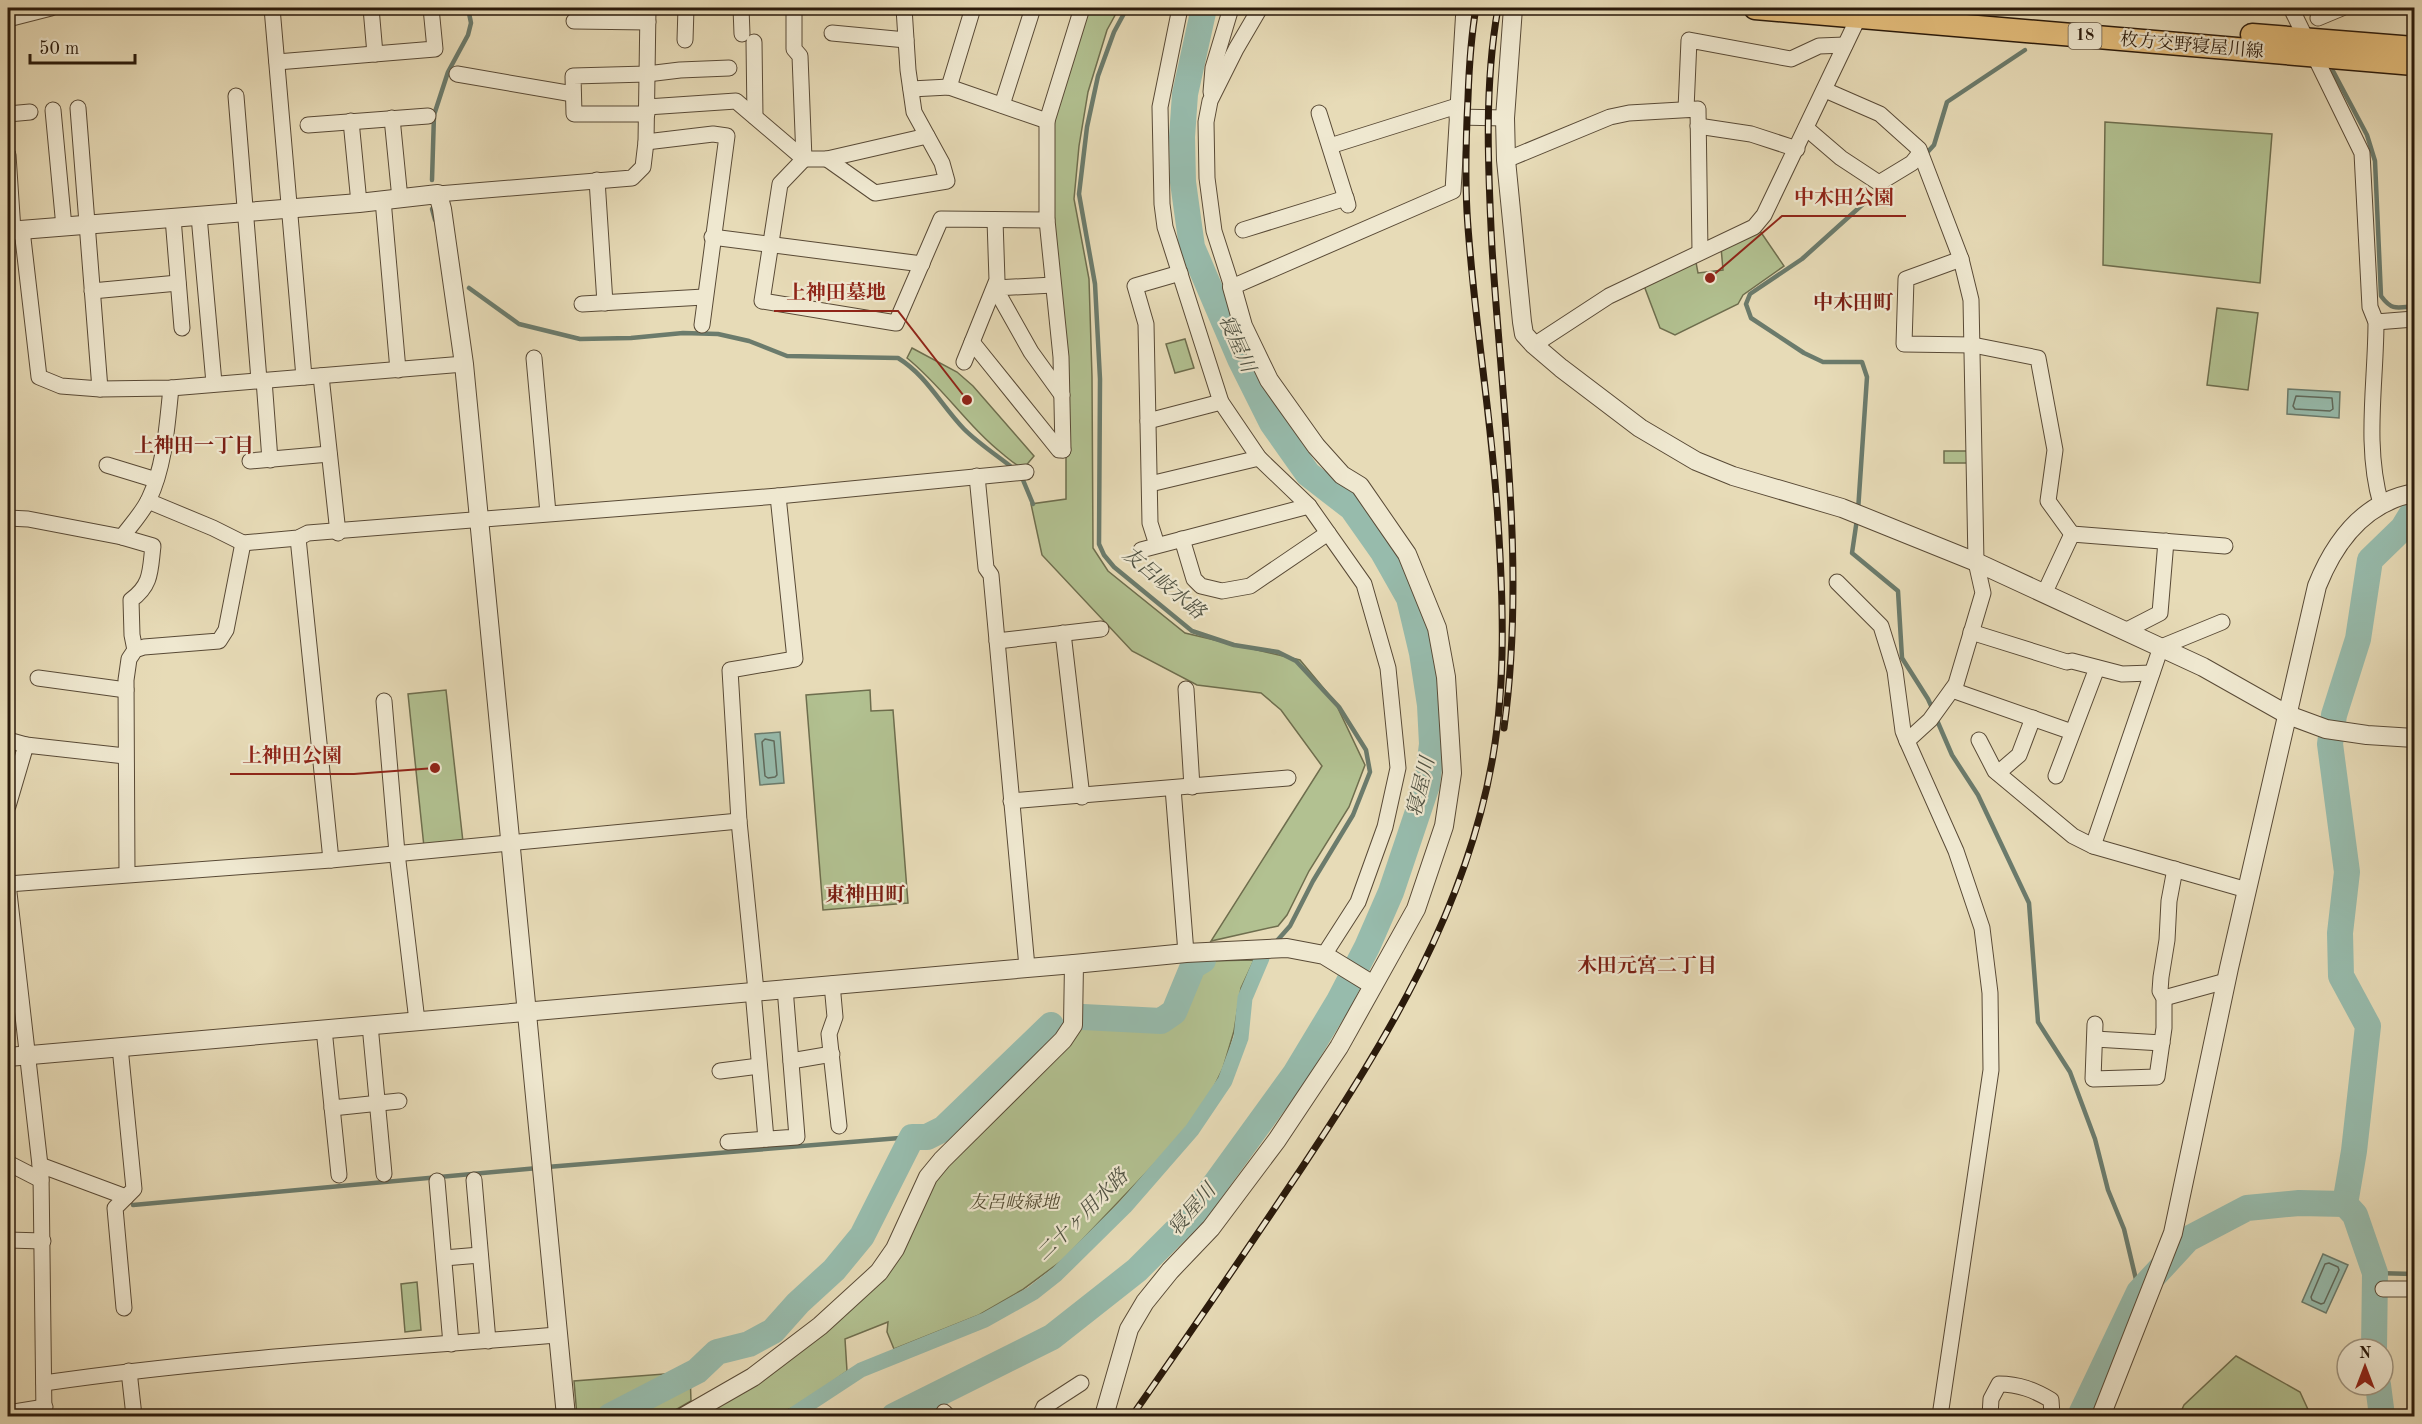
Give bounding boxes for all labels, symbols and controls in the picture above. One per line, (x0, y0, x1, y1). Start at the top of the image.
road number: 18 (2068, 23, 2102, 49)
scale bar (30, 27, 135, 65)
street label: 枚方交野寝屋川線 (2119, 29, 2265, 61)
text: 50 m (39, 40, 79, 58)
callout: 中木田公園 (1782, 178, 1906, 216)
text: 中木田公園 (1794, 187, 1894, 209)
callout: 上神田墓地 (774, 273, 898, 311)
text: 上神田墓地 (786, 282, 886, 304)
district label: 中木田町 (1813, 292, 1894, 314)
water label: 寝屋川 (1215, 312, 1260, 377)
district label: 上神田一丁目 (134, 435, 254, 457)
water label: 友呂岐水路 (1118, 543, 1211, 625)
callout: 上神田公園 (230, 736, 354, 774)
text: 上神田公園 (242, 745, 342, 767)
water label: 寝屋川 (1403, 753, 1439, 819)
district label: 東神田町 (825, 884, 906, 906)
district label: 木田元宮二丁目 (1577, 955, 1717, 977)
water label: 二十ヶ用水路 (1032, 1164, 1134, 1265)
water label: 寝屋川 (1164, 1178, 1222, 1239)
park label: 友呂岐緑地 (969, 1192, 1061, 1212)
north arrow (2335, 1337, 2395, 1397)
text: N (2359, 1346, 2372, 1362)

